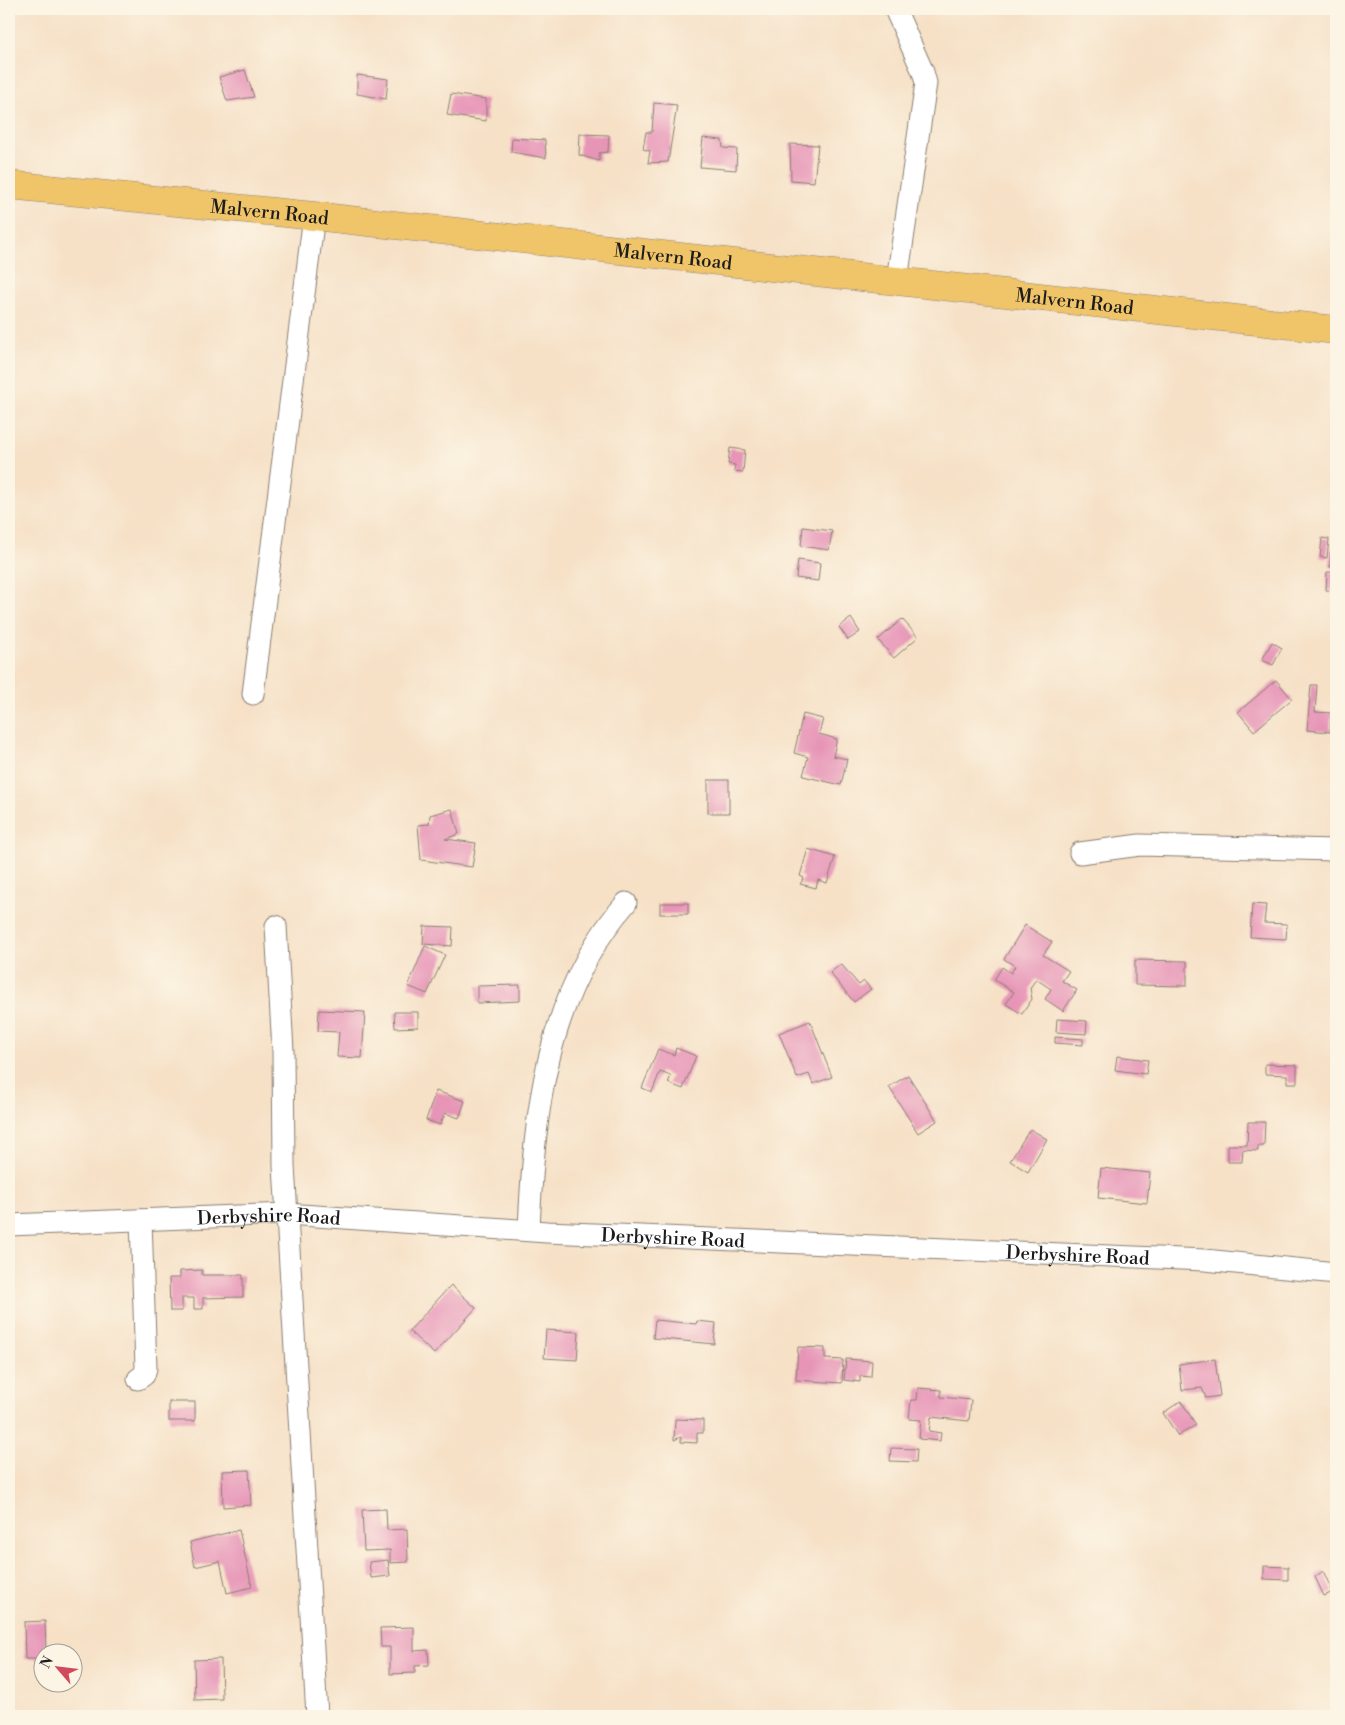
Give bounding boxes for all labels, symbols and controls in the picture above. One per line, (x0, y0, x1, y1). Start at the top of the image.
street label: Malvern Road (209, 195, 330, 231)
street label: Malvern Road (613, 239, 734, 276)
street label: Malvern Road (1014, 283, 1135, 320)
street label: Derbyshire Road (196, 1203, 342, 1231)
street label: Derbyshire Road (601, 1223, 746, 1253)
street label: Derbyshire Road (1005, 1241, 1150, 1271)
north arrow (32, 1642, 82, 1692)
text: N (37, 1653, 58, 1671)

